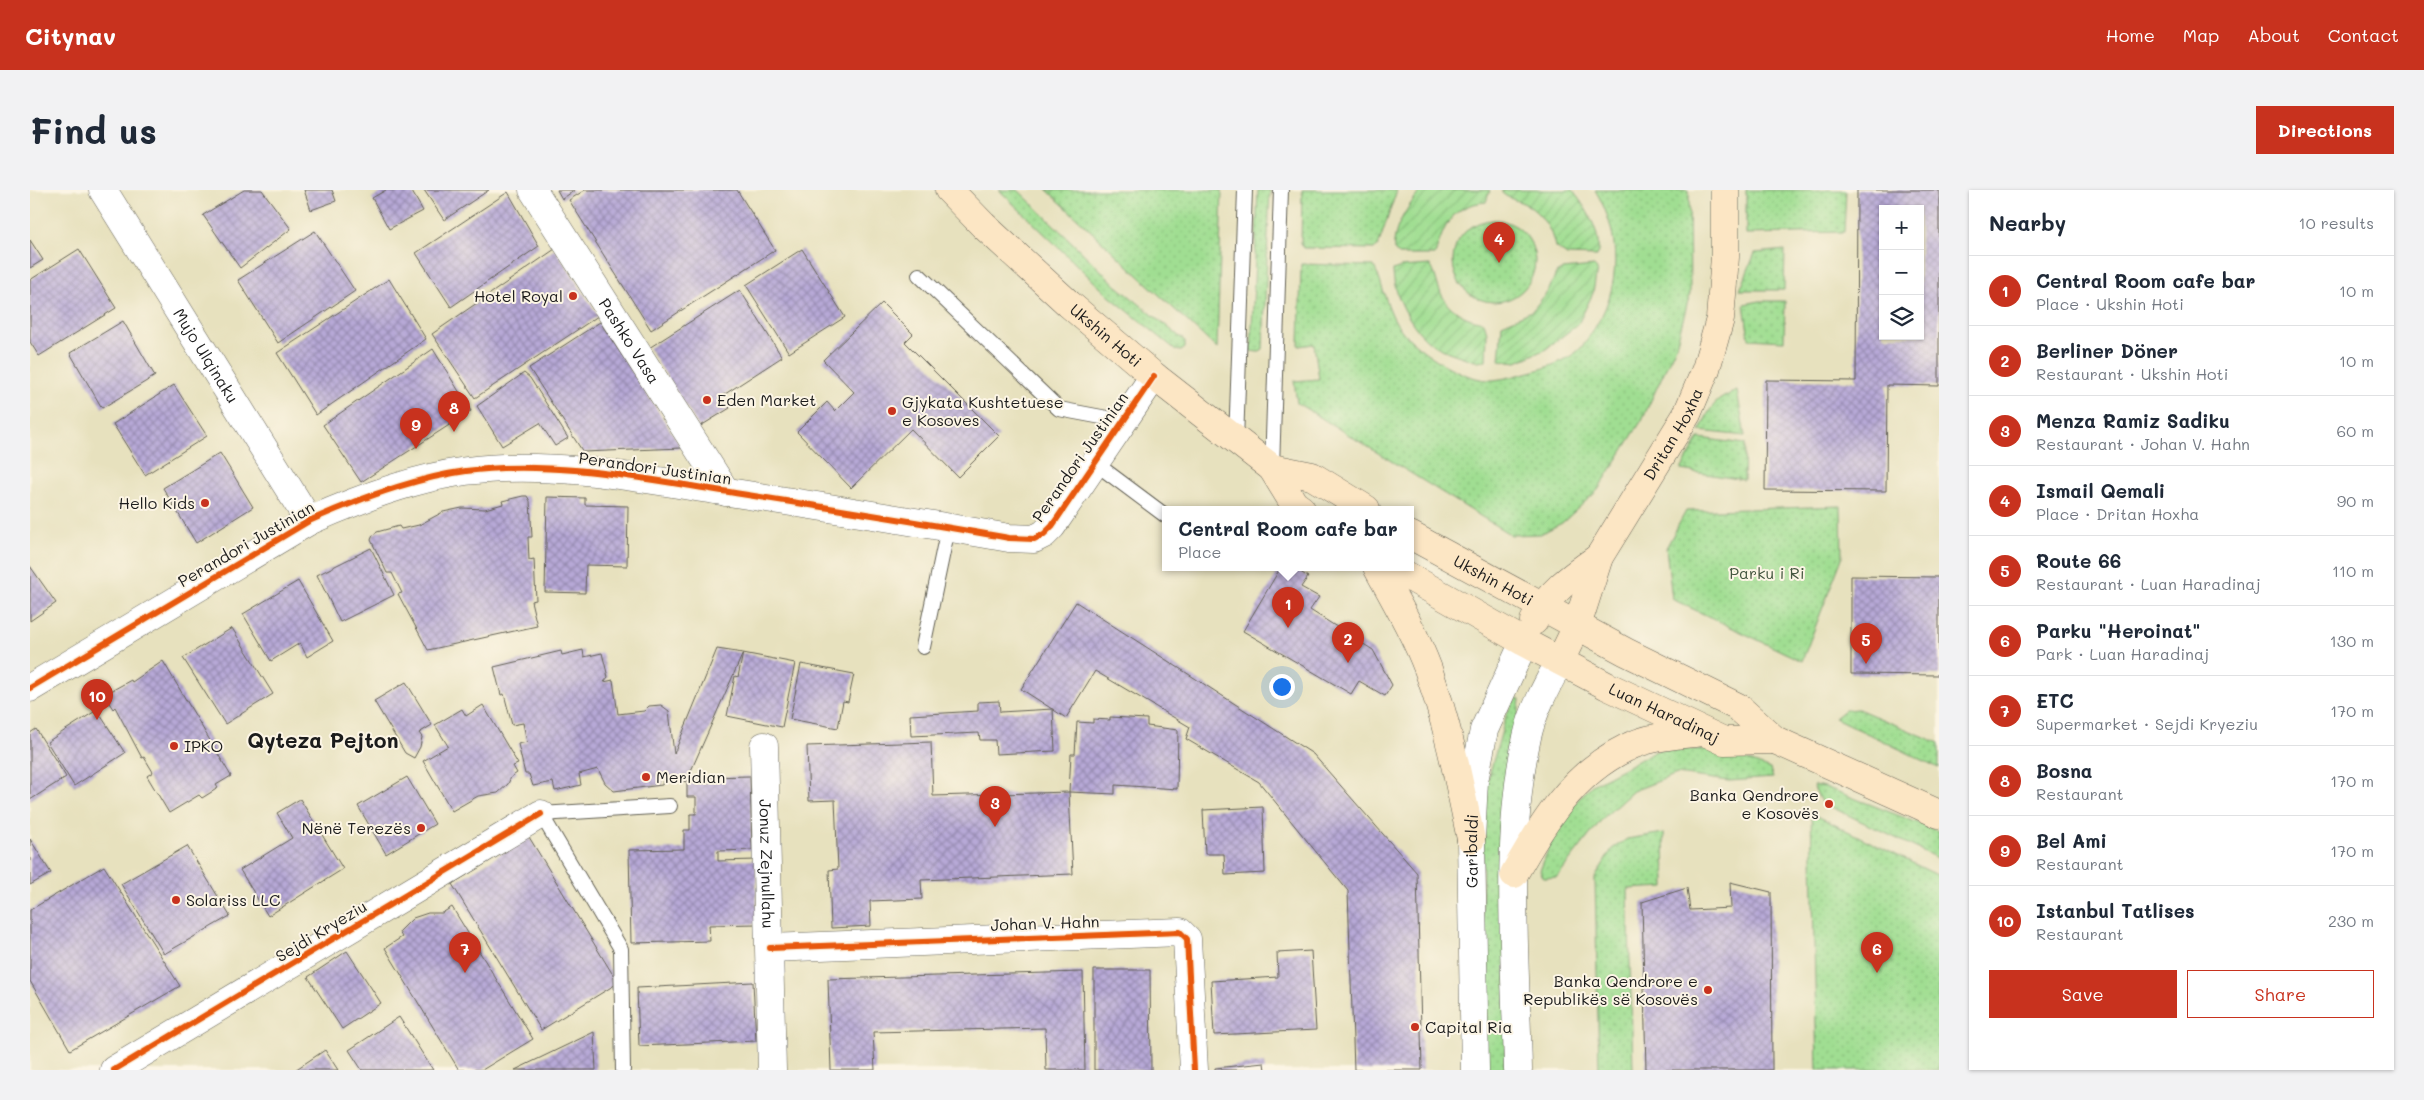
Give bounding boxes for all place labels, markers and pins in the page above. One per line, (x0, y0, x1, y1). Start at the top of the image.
pin: 4 (1483, 222, 1515, 263)
place label: Hotel Royal (474, 285, 563, 306)
marker: Hotel Royal (567, 290, 579, 302)
place label: Eden Market (717, 389, 816, 410)
pin: 8 (438, 391, 470, 432)
place label: Gjykata Kushtetuese e Kosoves (902, 391, 1064, 430)
marker: Eden Market (701, 394, 713, 406)
marker: Gjykata Kushtetuese e Kosoves (886, 405, 898, 417)
pin: 9 (400, 408, 432, 449)
place label: Hello Kids (119, 492, 195, 513)
marker: Hello Kids (199, 497, 211, 509)
pin: 1 (1272, 587, 1304, 628)
pin: 2 (1332, 622, 1364, 663)
pin: 5 (1850, 623, 1882, 664)
pin: 10 (81, 679, 113, 720)
place label: IPKO (184, 735, 223, 756)
marker: IPKO (168, 740, 180, 752)
place label: Meridian (656, 766, 725, 787)
marker: Meridian (640, 771, 652, 783)
place label: Banka Qendrore e Kosovës (1690, 784, 1819, 823)
pin: 3 (979, 786, 1011, 827)
marker: Banka Qendrore e Kosovës (1823, 798, 1835, 810)
place label: Nënë Terezës (302, 817, 411, 838)
marker: Nënë Terezës (415, 822, 427, 834)
place label: Solariss LLC (186, 889, 280, 910)
marker: Solariss LLC (170, 894, 182, 906)
pin: 7 (449, 932, 481, 973)
pin: 6 (1861, 932, 1893, 973)
place label: Banka Qendrore e Republikës së Kosovës (1523, 970, 1698, 1009)
marker: Banka Qendrore e Republikës së Kosovës (1702, 984, 1714, 996)
place label: Capital Ria (1425, 1016, 1512, 1037)
marker: Capital Ria (1409, 1021, 1421, 1033)

